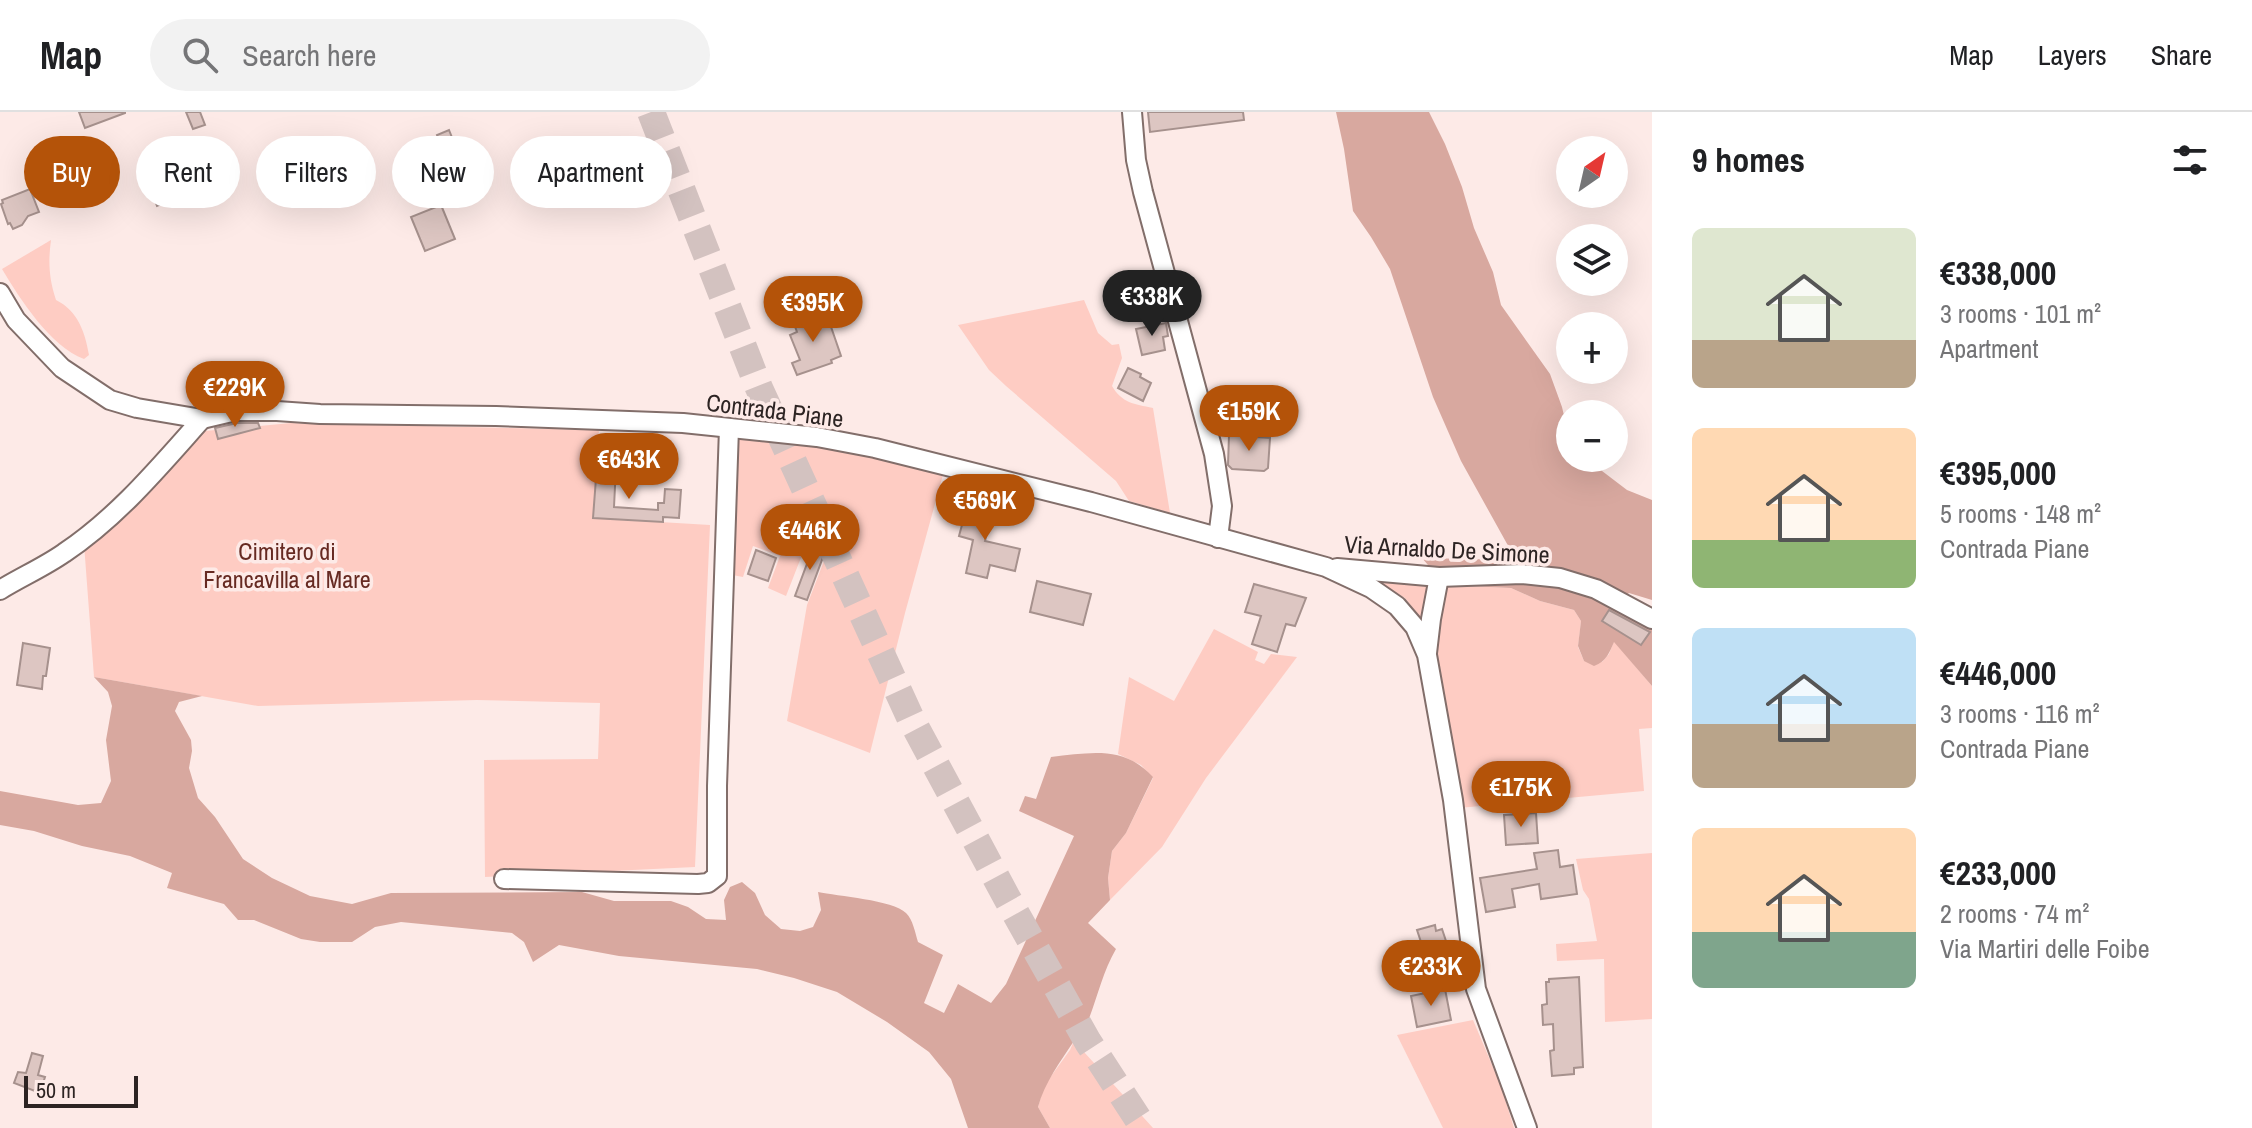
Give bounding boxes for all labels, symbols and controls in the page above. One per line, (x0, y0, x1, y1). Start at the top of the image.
search box (150, 19, 710, 91)
text: Map (40, 30, 102, 81)
icon: search (178, 33, 222, 77)
text: Search here (242, 35, 376, 75)
text: Map (1949, 36, 1994, 74)
text: Layers (2038, 36, 2107, 74)
text: Share (2151, 36, 2212, 74)
chip: Buy (24, 136, 120, 208)
chip: Rent (136, 136, 240, 208)
chip: Filters (256, 136, 376, 208)
chip: New (392, 136, 494, 208)
chip: Apartment (510, 136, 672, 208)
north arrow (1556, 136, 1628, 208)
map controls (1556, 136, 1628, 472)
text: 9 homes (1692, 137, 1805, 183)
icon: filters (2168, 138, 2212, 182)
button: layers (1556, 224, 1628, 296)
text: €338,000 (1940, 250, 2056, 296)
icon: home (1756, 260, 1852, 356)
pin: €338K (1096, 270, 1208, 338)
pin: €395K (757, 276, 869, 344)
text: €338K (1121, 278, 1183, 313)
text: €395K (782, 284, 844, 319)
text: 3 rooms · 101 m² (1940, 296, 2101, 331)
button: + (1556, 312, 1628, 384)
text: Apartment (1940, 331, 2038, 366)
pin: €229K (179, 361, 291, 429)
text: €229K (204, 369, 266, 404)
pin: €159K (1193, 385, 1305, 453)
street label: Contrada Piane (705, 386, 845, 434)
text: €159K (1218, 393, 1280, 428)
button: − (1556, 400, 1628, 472)
pin: €643K (573, 433, 685, 501)
text: €643K (598, 441, 660, 476)
text: €395,000 (1940, 450, 2056, 496)
icon: home (1756, 460, 1852, 556)
pin: €569K (929, 474, 1041, 542)
text: €569K (954, 482, 1016, 517)
text: 5 rooms · 148 m² (1940, 496, 2101, 531)
pin: €446K (754, 504, 866, 572)
text: €446K (779, 512, 841, 547)
street label: Via Arnaldo De Simone (1344, 528, 1550, 570)
text: Contrada Piane (1940, 531, 2089, 566)
park label: Cimitero di Francavilla al Mare (203, 535, 371, 595)
text: €446,000 (1940, 650, 2056, 696)
icon: home (1756, 660, 1852, 756)
text: 3 rooms · 116 m² (1940, 696, 2100, 731)
text: Contrada Piane (1940, 731, 2089, 766)
pin: €175K (1465, 761, 1577, 829)
text: €175K (1490, 769, 1552, 804)
text: €233,000 (1940, 850, 2056, 896)
icon: home (1756, 860, 1852, 956)
text: 2 rooms · 74 m² (1940, 896, 2089, 931)
text: Via Martiri delle Foibe (1940, 931, 2150, 966)
pin: €233K (1375, 940, 1487, 1008)
text: €233K (1400, 948, 1462, 983)
scale bar (24, 1072, 138, 1108)
text: 50 m (36, 1075, 76, 1105)

